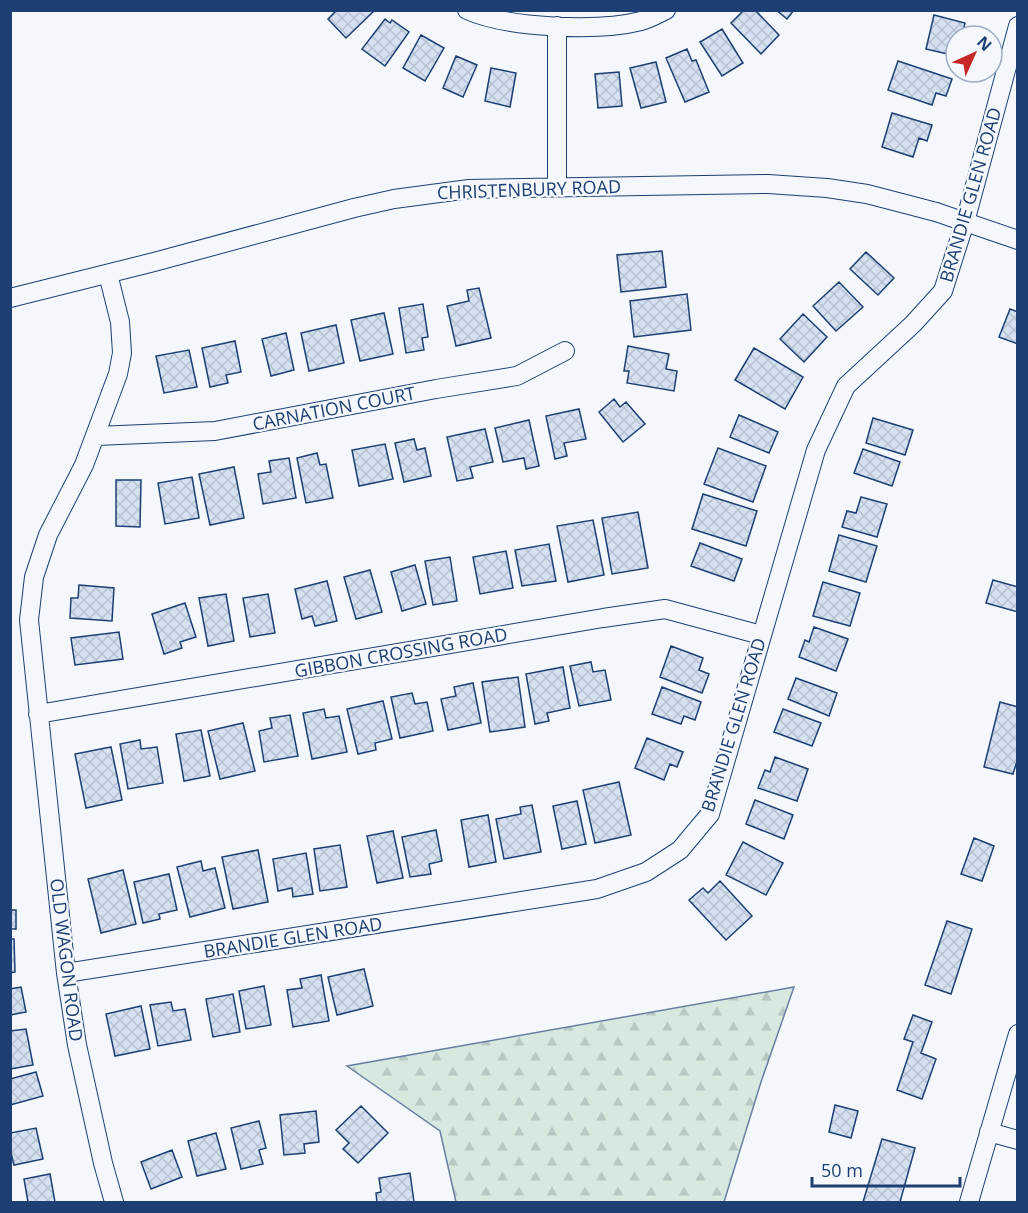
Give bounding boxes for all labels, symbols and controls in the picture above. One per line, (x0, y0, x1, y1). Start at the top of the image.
north arrow (944, 24, 1004, 84)
text: N (972, 31, 997, 56)
street label: BRANDIE GLEN ROAD (934, 105, 1006, 285)
street label: CHRISTENBURY ROAD (436, 174, 621, 204)
street label: CARNATION COURT (250, 380, 417, 436)
street label: GIBBON CROSSING ROAD (293, 621, 509, 683)
street label: BRANDIE GLEN ROAD (695, 635, 771, 815)
street label: OLD WAGON ROAD (45, 877, 89, 1043)
street label: BRANDIE GLEN ROAD (202, 911, 384, 963)
scale bar (812, 1150, 960, 1188)
text: 50 m (821, 1158, 863, 1182)

